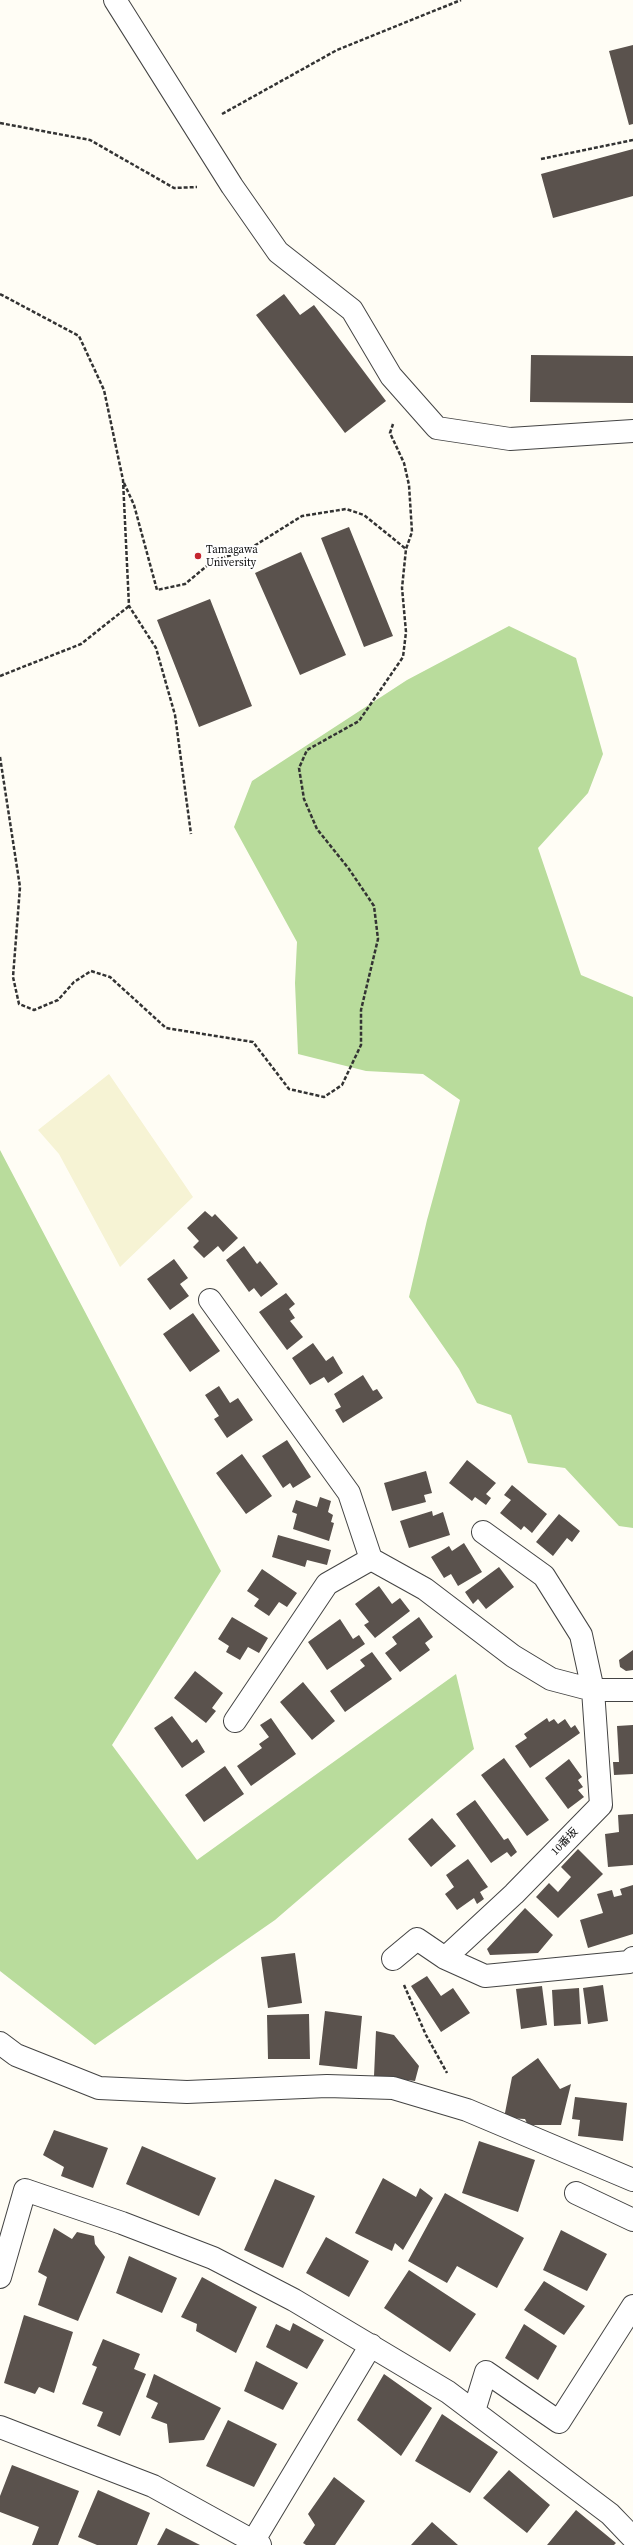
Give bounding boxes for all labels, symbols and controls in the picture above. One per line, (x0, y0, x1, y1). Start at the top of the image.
place label: Tamagawa University (206, 543, 258, 569)
marker: Tamagawa University (193, 551, 203, 561)
street label: 10番坂 (549, 1826, 581, 1858)

